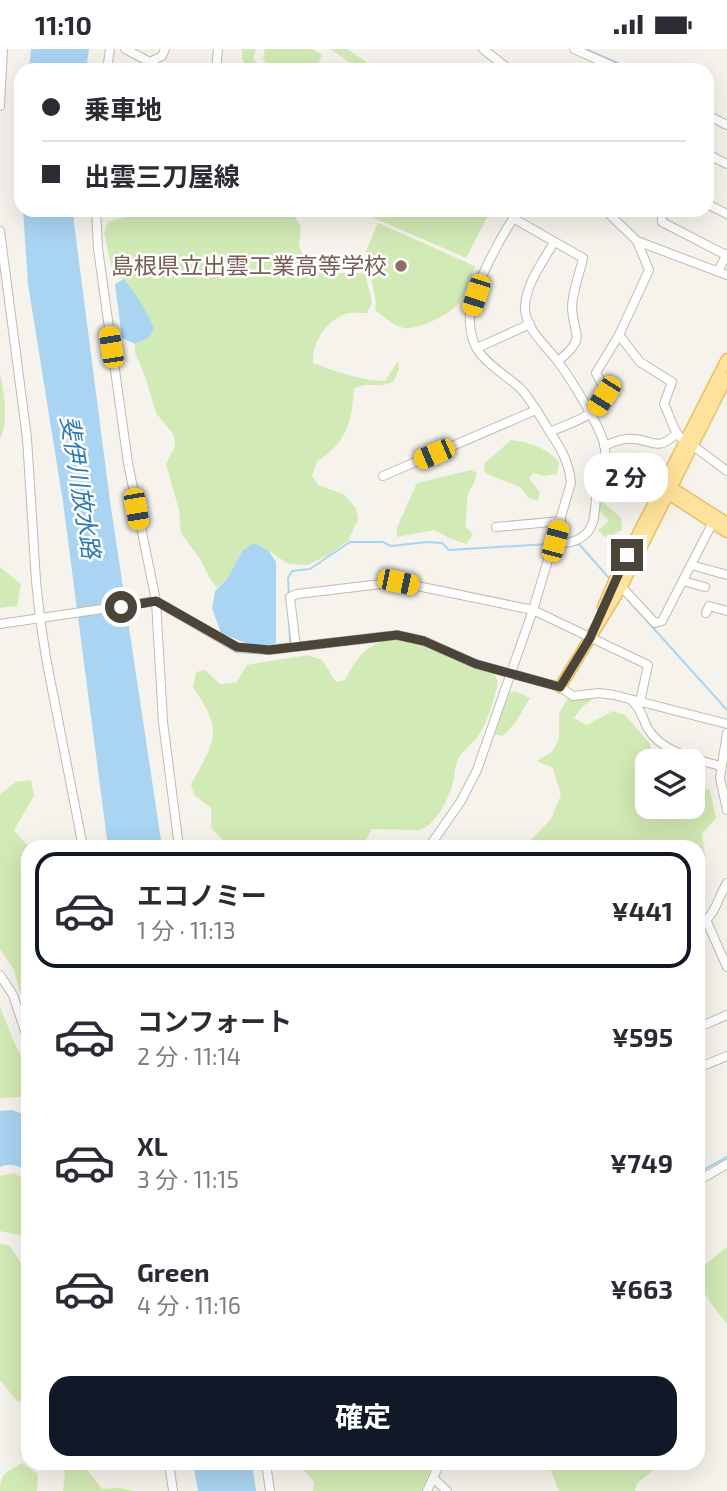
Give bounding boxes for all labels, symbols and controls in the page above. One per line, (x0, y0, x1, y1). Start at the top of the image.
text: 11:10 (35, 9, 92, 40)
text: 乗車地 (84, 93, 162, 124)
text: 出雲三刀屋線 (84, 160, 240, 191)
place label: 島根県立出雲工業高等学校 (111, 251, 387, 279)
marker: 島根県立出雲工業高等学校 (393, 258, 409, 274)
car (460, 272, 493, 318)
car (98, 325, 125, 369)
car (584, 373, 625, 419)
water label: 斐伊川放水路 (56, 413, 107, 562)
car (411, 436, 458, 472)
callout: 2 分 (585, 454, 669, 503)
text: 2 分 (605, 463, 647, 491)
car (123, 486, 150, 532)
car (540, 518, 571, 564)
route end (611, 539, 643, 571)
car (376, 567, 421, 597)
route start (105, 591, 137, 623)
map controls (635, 749, 705, 819)
button: layers (635, 749, 705, 819)
icon: car (53, 879, 116, 942)
text: エコノミー (137, 879, 267, 910)
text: ¥441 (611, 895, 673, 926)
text: 1 分 · 11:13 (137, 916, 236, 944)
icon: car (53, 1005, 116, 1068)
text: コンフォート (137, 1005, 292, 1036)
text: ¥595 (612, 1021, 673, 1052)
text: 2 分 · 11:14 (137, 1042, 241, 1070)
text: XL (137, 1130, 168, 1161)
icon: car (53, 1131, 116, 1194)
text: ¥749 (610, 1147, 673, 1178)
text: 3 分 · 11:15 (137, 1165, 239, 1193)
text: Green (137, 1256, 210, 1287)
icon: car (53, 1257, 116, 1320)
text: ¥663 (610, 1273, 673, 1304)
text: 4 分 · 11:16 (137, 1291, 241, 1319)
button: 確定 (49, 1376, 677, 1456)

